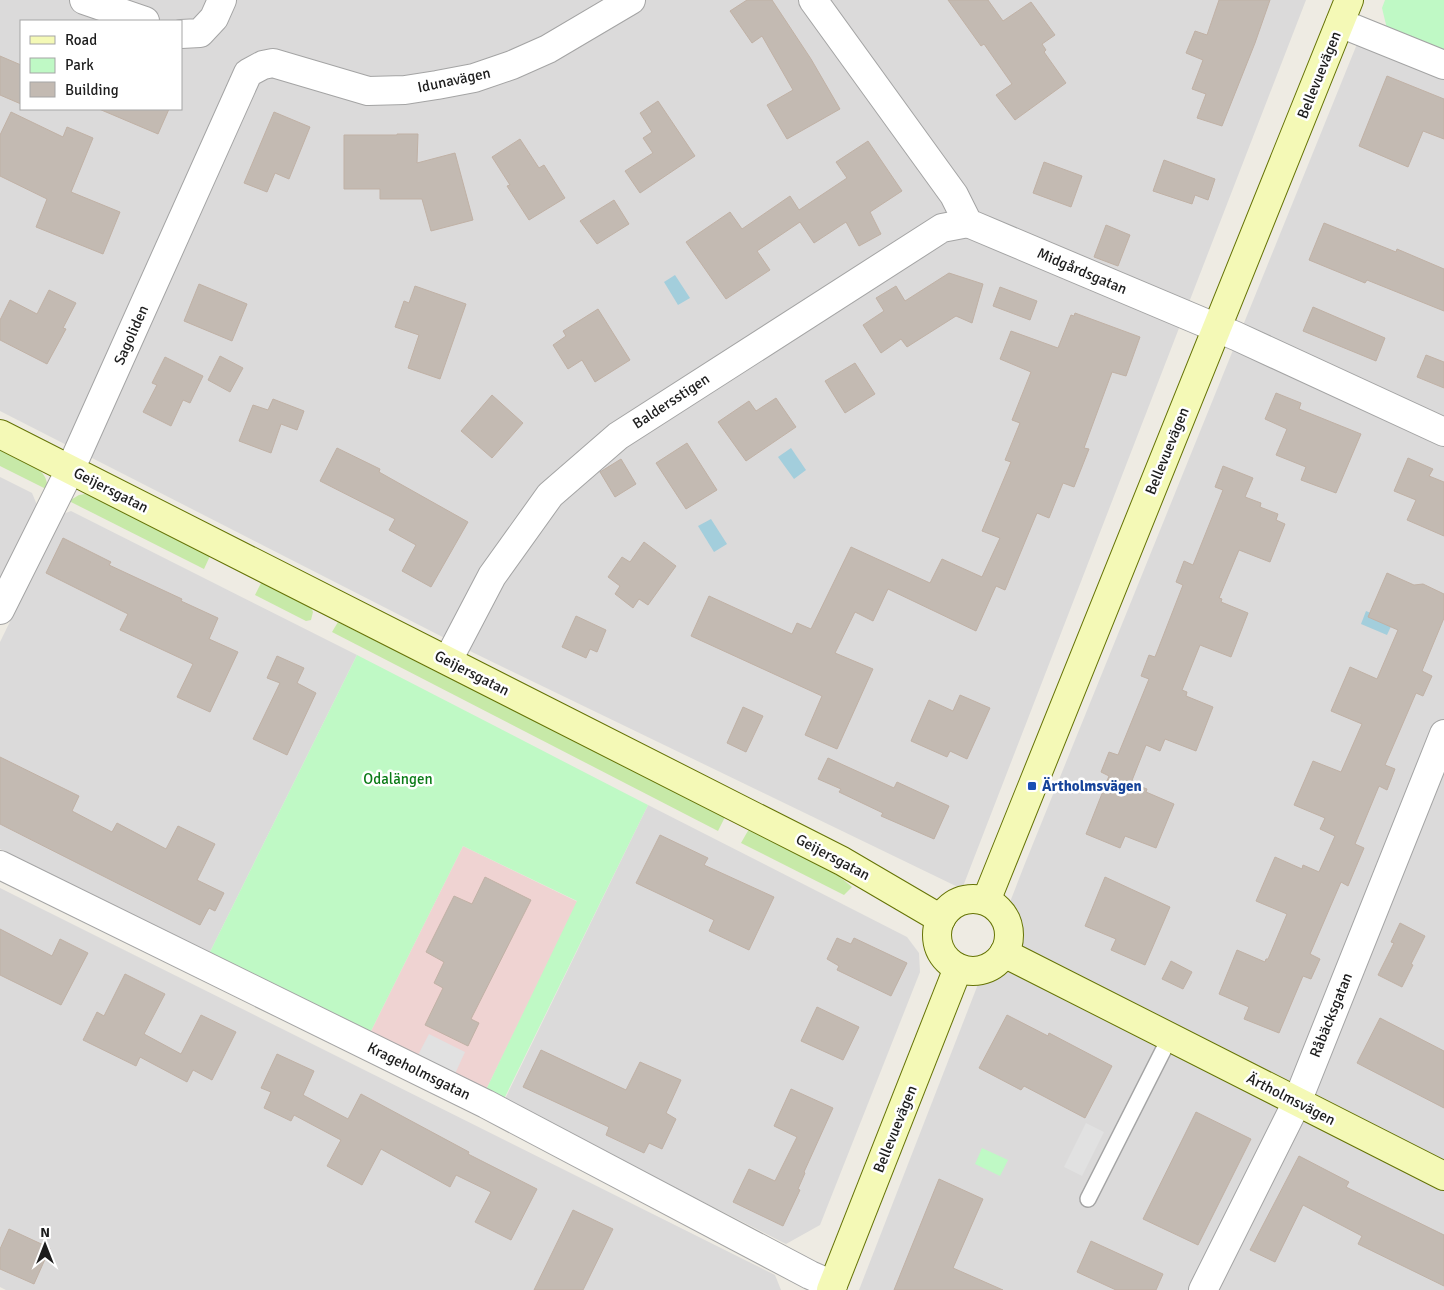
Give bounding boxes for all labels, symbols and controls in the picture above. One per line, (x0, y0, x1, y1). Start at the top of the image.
legend (20, 20, 182, 110)
street label: Bellevuevägen (1293, 29, 1345, 121)
text: Road (65, 31, 97, 49)
text: Park (65, 56, 94, 74)
street label: Idunavägen (416, 63, 492, 97)
text: Building (65, 81, 119, 99)
street label: Midgårdsgatan (1034, 244, 1130, 298)
street label: Sagoliden (110, 302, 152, 368)
street label: Baldersstigen (629, 369, 713, 433)
street label: Bellevuevägen (1141, 405, 1193, 497)
street label: Geijersgatan (71, 464, 151, 516)
street label: Geijersgatan (432, 647, 512, 699)
park label: Odalängen (363, 770, 433, 788)
place label: Ärtholmsvägen (1042, 777, 1142, 795)
marker: Ärtholmsvägen (1026, 780, 1038, 792)
street label: Geijersgatan (793, 830, 873, 884)
street label: Råbäcksgatan (1306, 970, 1356, 1060)
street label: Krageholmsgatan (364, 1038, 474, 1104)
street label: Ärtholmsvägen (1244, 1069, 1338, 1129)
street label: Bellevuevägen (869, 1083, 921, 1175)
north arrow (20, 1220, 70, 1270)
text: N (40, 1224, 50, 1241)

